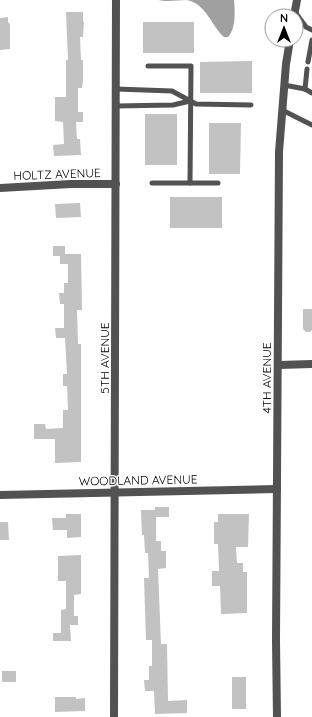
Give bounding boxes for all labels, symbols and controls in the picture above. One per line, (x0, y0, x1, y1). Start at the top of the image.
north arrow (264, 8, 304, 48)
text: N (280, 11, 288, 25)
street label: HOLTZ AVENUE (13, 165, 101, 183)
street label: 5TH AVENUE (97, 322, 112, 394)
street label: 4TH AVENUE (259, 342, 274, 414)
street label: WOODLAND AVENUE (78, 471, 198, 489)

